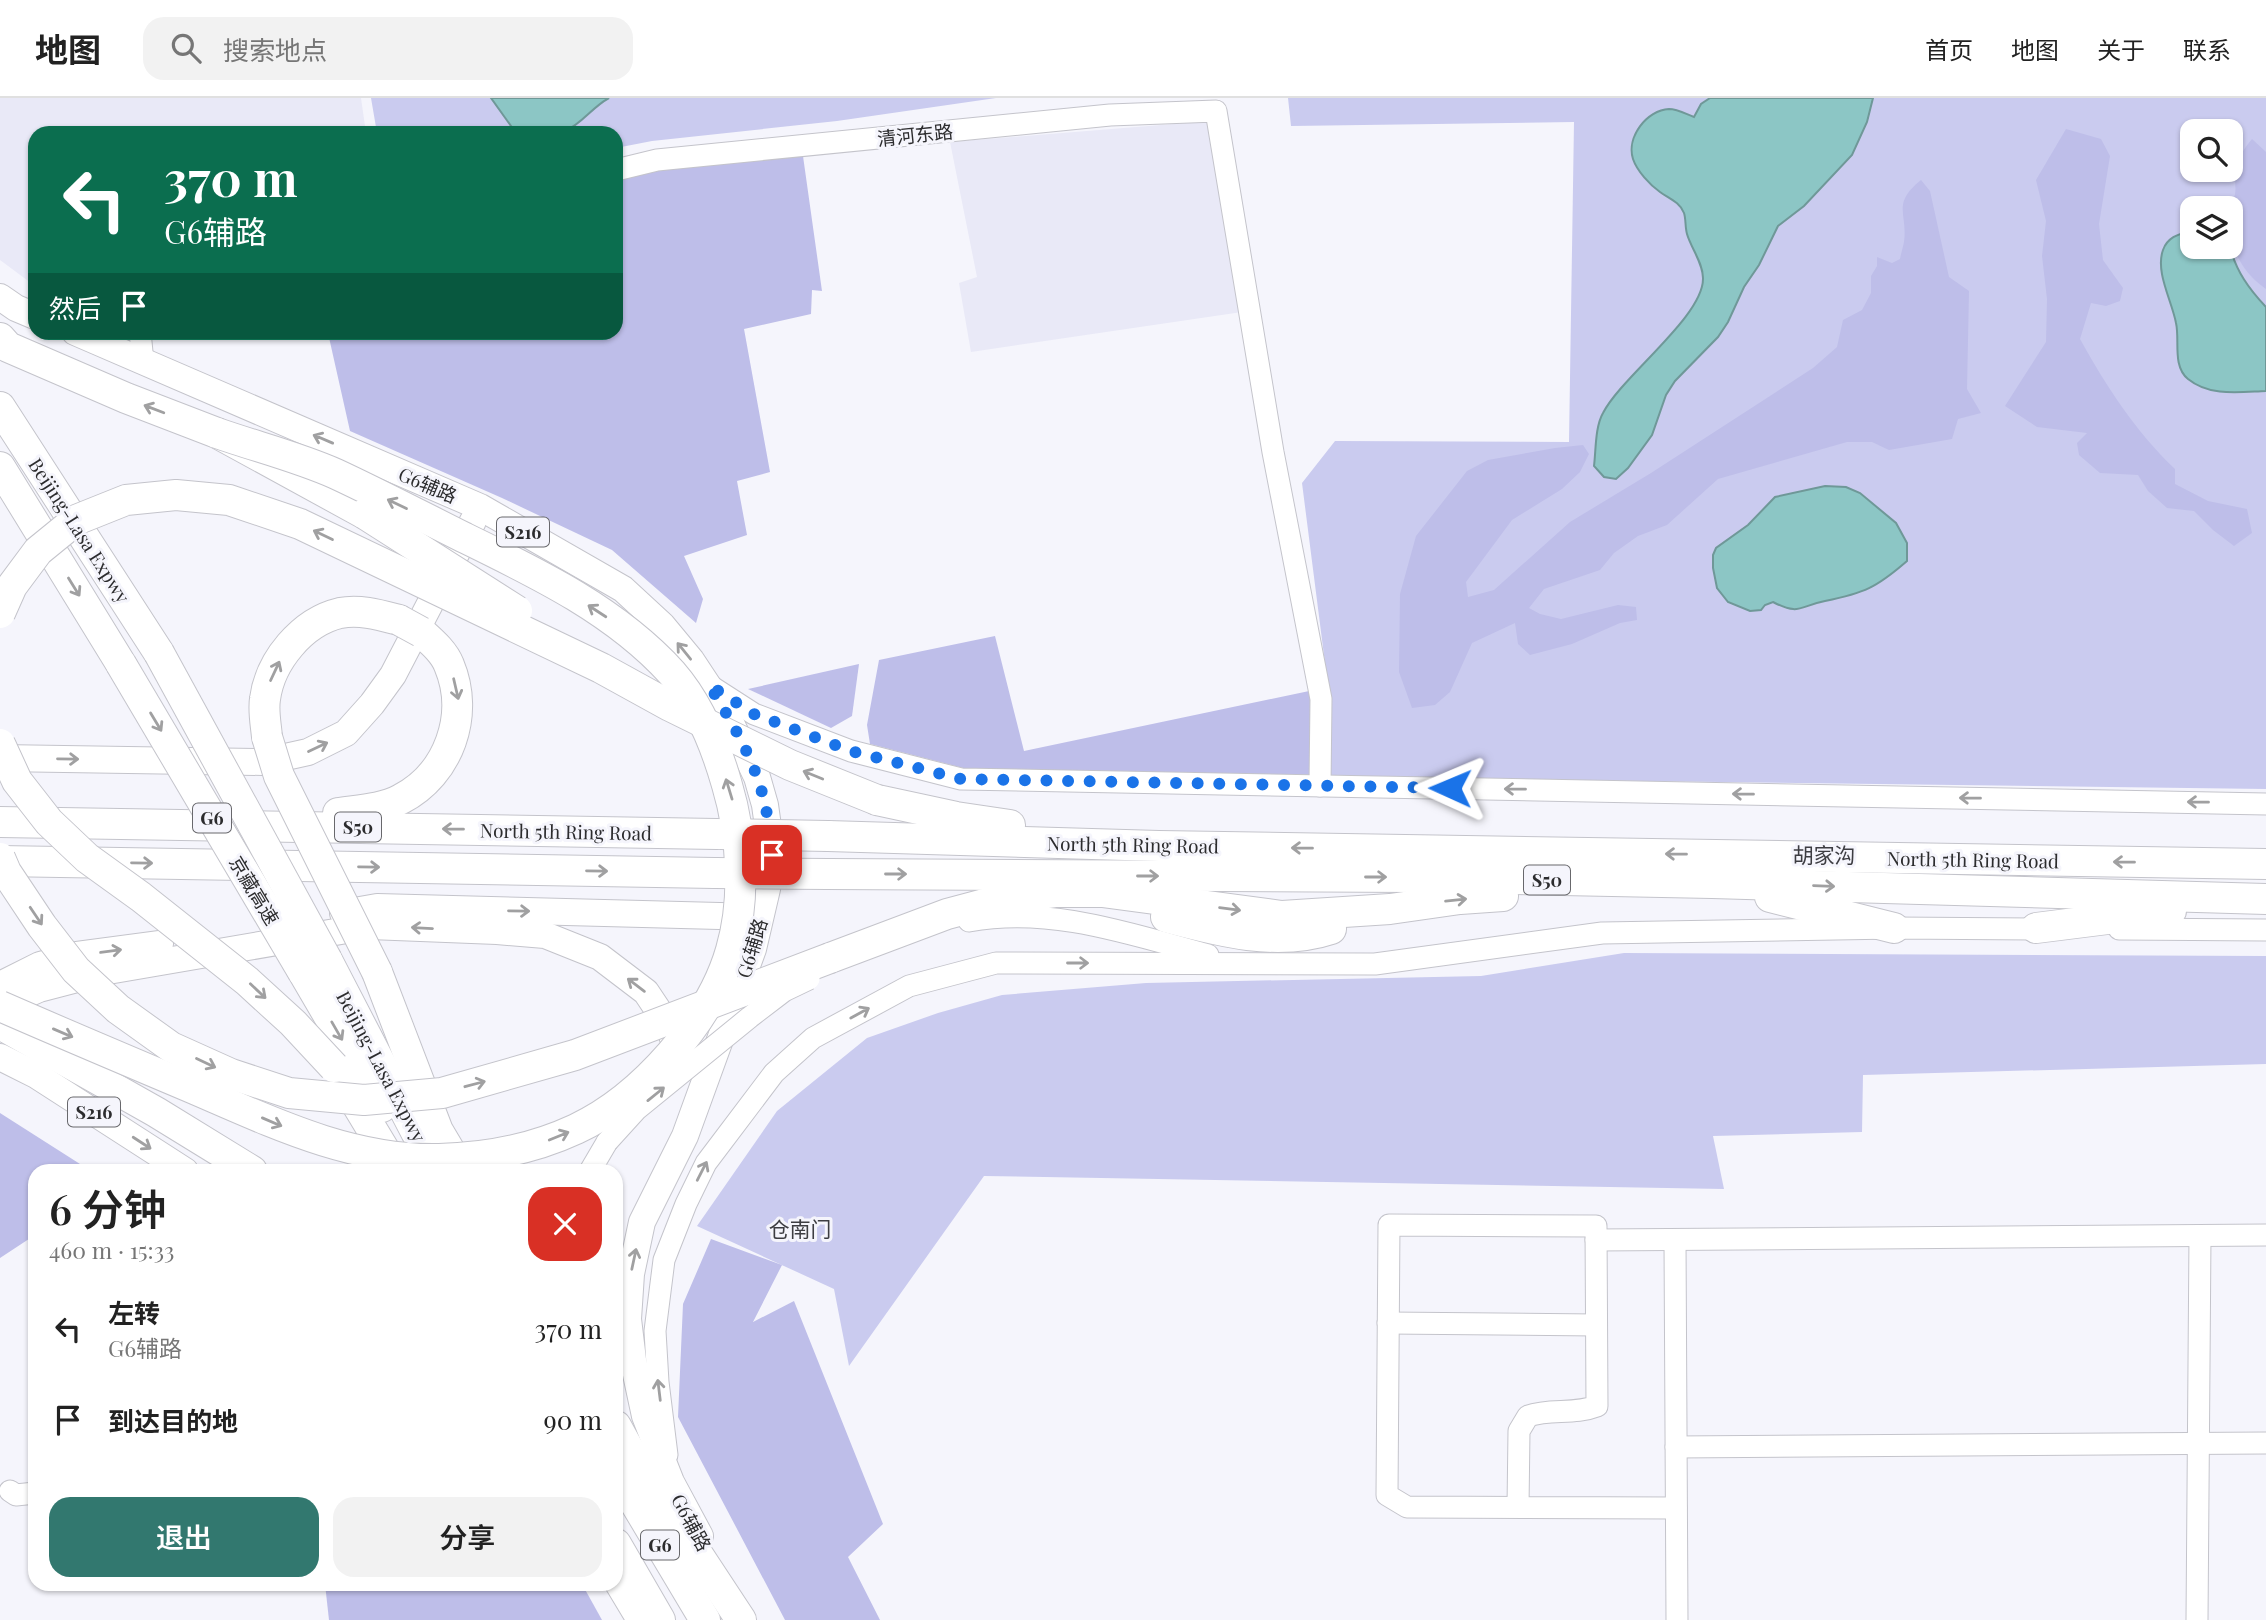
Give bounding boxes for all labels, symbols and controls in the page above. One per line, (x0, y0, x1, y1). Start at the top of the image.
search box (143, 17, 633, 80)
text: 地图 (35, 26, 101, 70)
icon: search (167, 29, 205, 67)
text: 搜索地点 (223, 32, 327, 67)
text: 首页 (1925, 33, 1973, 65)
text: 地图 (2011, 33, 2059, 65)
text: 关于 (2097, 33, 2145, 65)
text: 联系 (2183, 33, 2231, 65)
street label: 清河东路 (876, 117, 954, 151)
map controls (2180, 119, 2243, 259)
button: search (2180, 119, 2243, 182)
text: 370 m (164, 144, 298, 209)
icon: left (49, 154, 140, 245)
button: layers (2180, 196, 2243, 259)
text: G6辅路 (164, 209, 267, 252)
icon: arrive (115, 287, 153, 325)
text: 然后 (49, 290, 101, 325)
one-way arrow (143, 402, 165, 414)
one-way arrow (313, 432, 334, 445)
street label: Beijing-Lasa Expwy (23, 453, 137, 608)
street label: G6辅路 (395, 460, 461, 508)
one-way arrow (387, 497, 408, 510)
road number: S216 (497, 518, 549, 546)
one-way arrow (313, 528, 334, 541)
one-way arrow (68, 577, 82, 597)
one-way arrow (588, 604, 607, 618)
one-way arrow (676, 643, 692, 661)
one-way arrow (269, 661, 282, 682)
one-way arrow (449, 677, 463, 700)
one-way arrow (149, 712, 163, 732)
one-way arrow (307, 739, 328, 753)
position arrow (1413, 751, 1487, 825)
one-way arrow (56, 752, 79, 766)
one-way arrow (803, 767, 825, 780)
one-way arrow (721, 778, 734, 800)
one-way arrow (1504, 783, 1527, 796)
one-way arrow (1732, 787, 1755, 800)
one-way arrow (1959, 791, 1982, 805)
one-way arrow (2187, 796, 2210, 809)
road number: G6 (193, 804, 231, 832)
road number: S50 (335, 812, 381, 842)
street label: North 5th Ring Road (480, 817, 652, 845)
one-way arrow (441, 822, 464, 836)
pin (742, 825, 802, 885)
street label: North 5th Ring Road (1047, 830, 1219, 858)
icon: arrive (753, 836, 791, 874)
district label: 胡家沟 (1793, 840, 1856, 868)
one-way arrow (1291, 841, 1314, 855)
street label: North 5th Ring Road (1887, 845, 2059, 873)
one-way arrow (1665, 847, 1688, 861)
street label: 京藏高速 (224, 851, 286, 929)
one-way arrow (2113, 855, 2136, 869)
one-way arrow (130, 856, 153, 870)
one-way arrow (357, 860, 380, 874)
one-way arrow (585, 864, 608, 878)
road number: S50 (1524, 866, 1570, 894)
one-way arrow (884, 867, 907, 881)
one-way arrow (1136, 869, 1159, 883)
one-way arrow (1364, 870, 1387, 884)
one-way arrow (1812, 879, 1835, 893)
one-way arrow (1444, 893, 1467, 906)
one-way arrow (1218, 903, 1241, 916)
one-way arrow (507, 904, 530, 918)
one-way arrow (29, 906, 43, 925)
street label: G6辅路 (730, 915, 772, 981)
one-way arrow (412, 921, 434, 934)
one-way arrow (99, 944, 122, 957)
one-way arrow (1066, 956, 1089, 970)
one-way arrow (627, 977, 646, 992)
one-way arrow (249, 983, 267, 999)
street label: Beijing-Lasa Expwy (331, 986, 433, 1147)
one-way arrow (850, 1006, 870, 1020)
one-way arrow (330, 1020, 344, 1040)
one-way arrow (52, 1027, 73, 1040)
one-way arrow (195, 1057, 216, 1070)
one-way arrow (464, 1077, 486, 1090)
one-way arrow (646, 1086, 664, 1101)
road number: S216 (68, 1098, 120, 1126)
one-way arrow (261, 1116, 282, 1129)
one-way arrow (548, 1128, 570, 1141)
one-way arrow (132, 1136, 151, 1151)
one-way arrow (696, 1161, 710, 1182)
text: 6 分钟 (49, 1180, 166, 1236)
button: close (528, 1187, 602, 1261)
district label: 仓南门 (769, 1214, 832, 1242)
text: 460 m · 15:33 (49, 1234, 174, 1265)
one-way arrow (627, 1248, 641, 1271)
text: 左转 (108, 1295, 160, 1330)
icon: left (49, 1310, 87, 1348)
text: 370 m (535, 1311, 602, 1346)
text: G6辅路 (108, 1332, 182, 1363)
one-way arrow (653, 1379, 666, 1402)
icon: arrive (49, 1401, 87, 1439)
text: 90 m (544, 1402, 602, 1437)
text: 到达目的地 (108, 1403, 238, 1438)
street label: G6辅路 (666, 1489, 718, 1555)
button: 退出 (49, 1497, 319, 1577)
button: 分享 (333, 1497, 602, 1577)
road number: G6 (641, 1530, 679, 1560)

